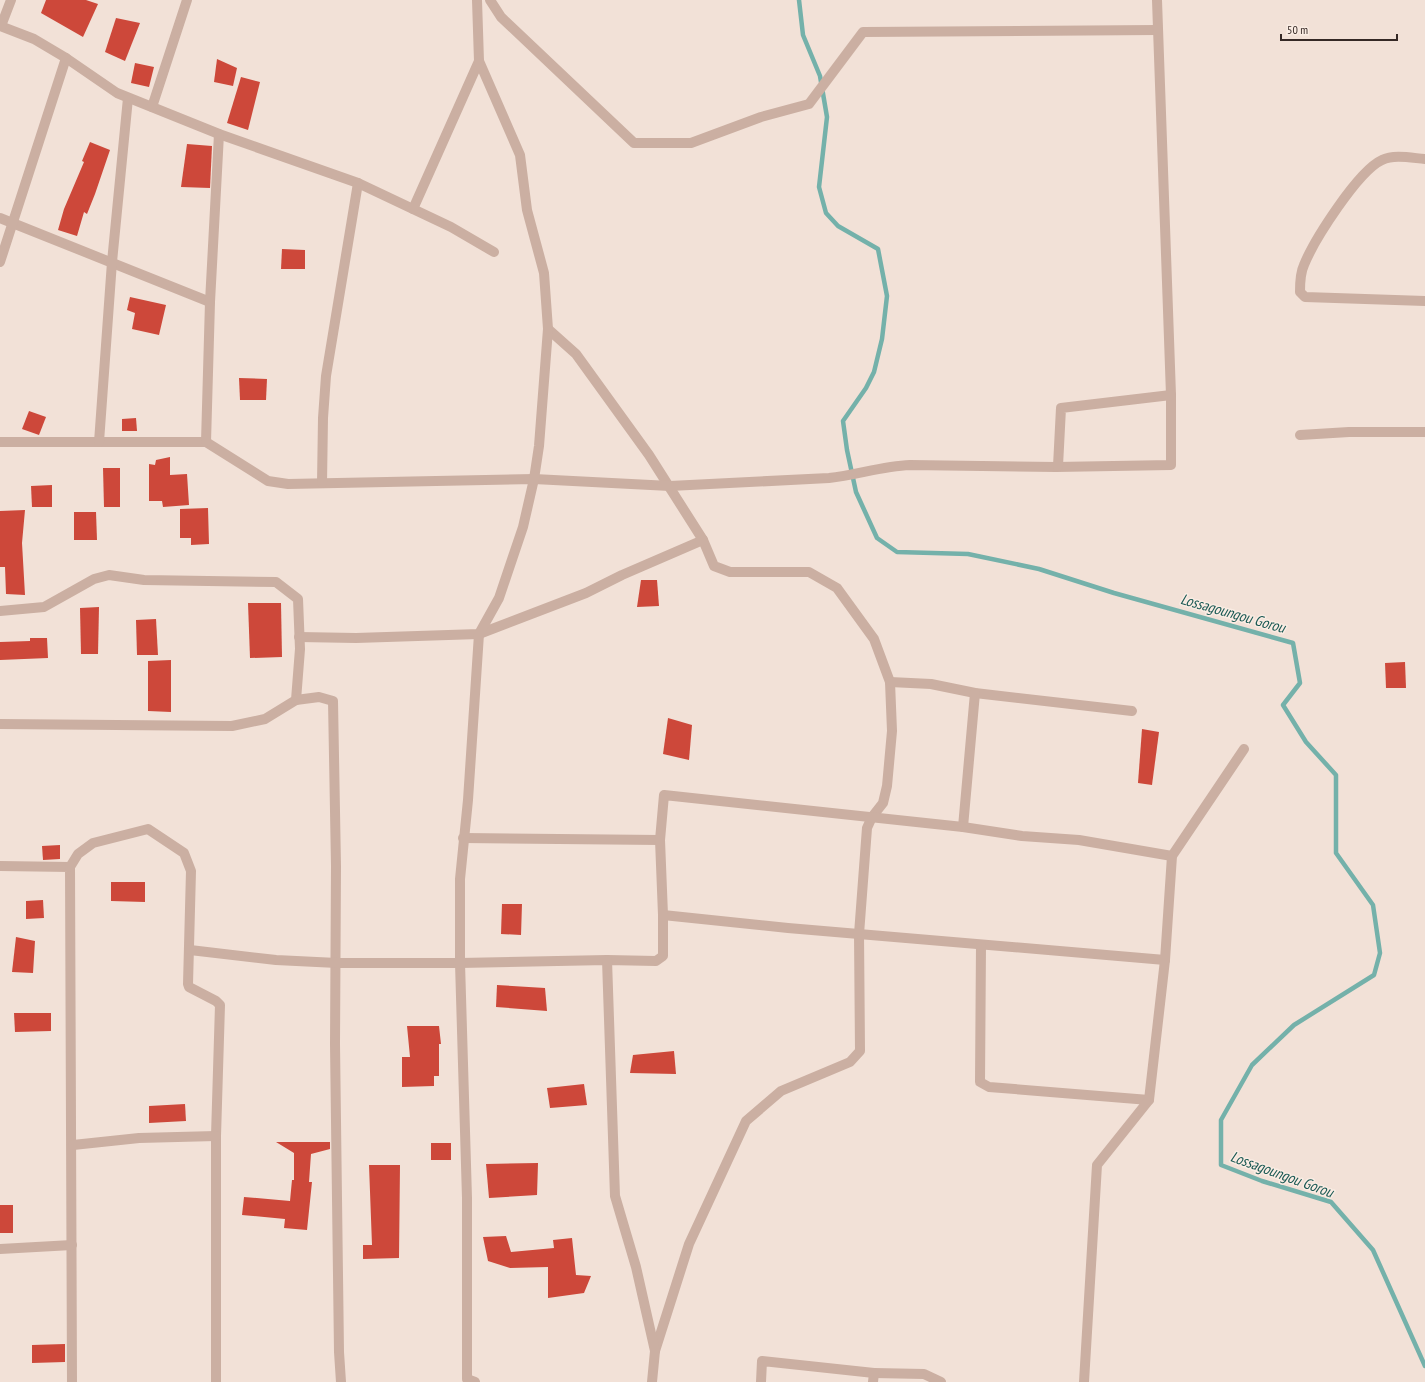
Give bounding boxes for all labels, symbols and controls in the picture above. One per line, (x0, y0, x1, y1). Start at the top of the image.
scale bar (1281, 16, 1397, 42)
text: 50 m (1287, 22, 1308, 37)
water label: Lossagoungou Gorou (1179, 589, 1289, 637)
water label: Lossagoungou Gorou (1228, 1147, 1337, 1202)

